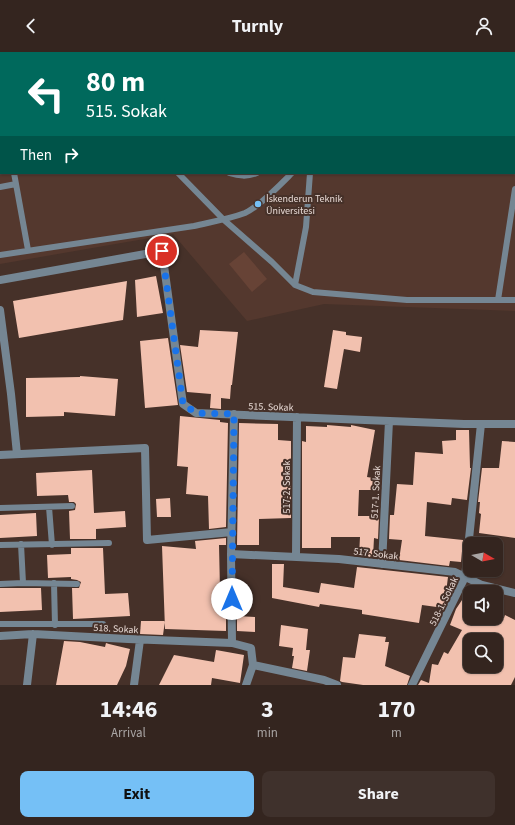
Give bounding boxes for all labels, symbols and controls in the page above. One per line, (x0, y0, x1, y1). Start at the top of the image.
text: Turnly (232, 14, 283, 39)
icon: back (20, 15, 42, 37)
icon: person (473, 15, 495, 37)
text: 80 m (86, 62, 145, 102)
icon: left (20, 68, 72, 120)
text: 515. Sokak (86, 99, 167, 124)
icon: right (60, 144, 82, 166)
text: Then (20, 145, 52, 166)
place label: İskenderun Teknik Üniversitesi (266, 192, 342, 218)
marker: İskenderun Teknik Üniversitesi (253, 199, 263, 209)
pin (145, 234, 179, 268)
icon: arrive (151, 240, 173, 262)
street label: 515. Sokak (248, 399, 294, 415)
street label: 517-2. Sokak (280, 460, 294, 514)
street label: 517-1. Sokak (368, 465, 384, 519)
north arrow (463, 537, 503, 577)
map controls (463, 537, 503, 673)
street label: 517. Sokak (353, 544, 399, 564)
street label: 518-1. Sokak (426, 574, 462, 628)
position arrow (211, 578, 253, 620)
button: sound (463, 585, 503, 625)
street label: 518. Sokak (93, 621, 139, 637)
button: search (463, 633, 503, 673)
text: 14:46 (99, 692, 157, 727)
text: 3 (261, 692, 274, 727)
text: 170 (377, 692, 415, 727)
text: Arrival (111, 724, 146, 742)
text: min (257, 724, 278, 742)
text: m (391, 724, 402, 742)
button: Exit (20, 771, 254, 817)
button: Share (262, 771, 495, 817)

